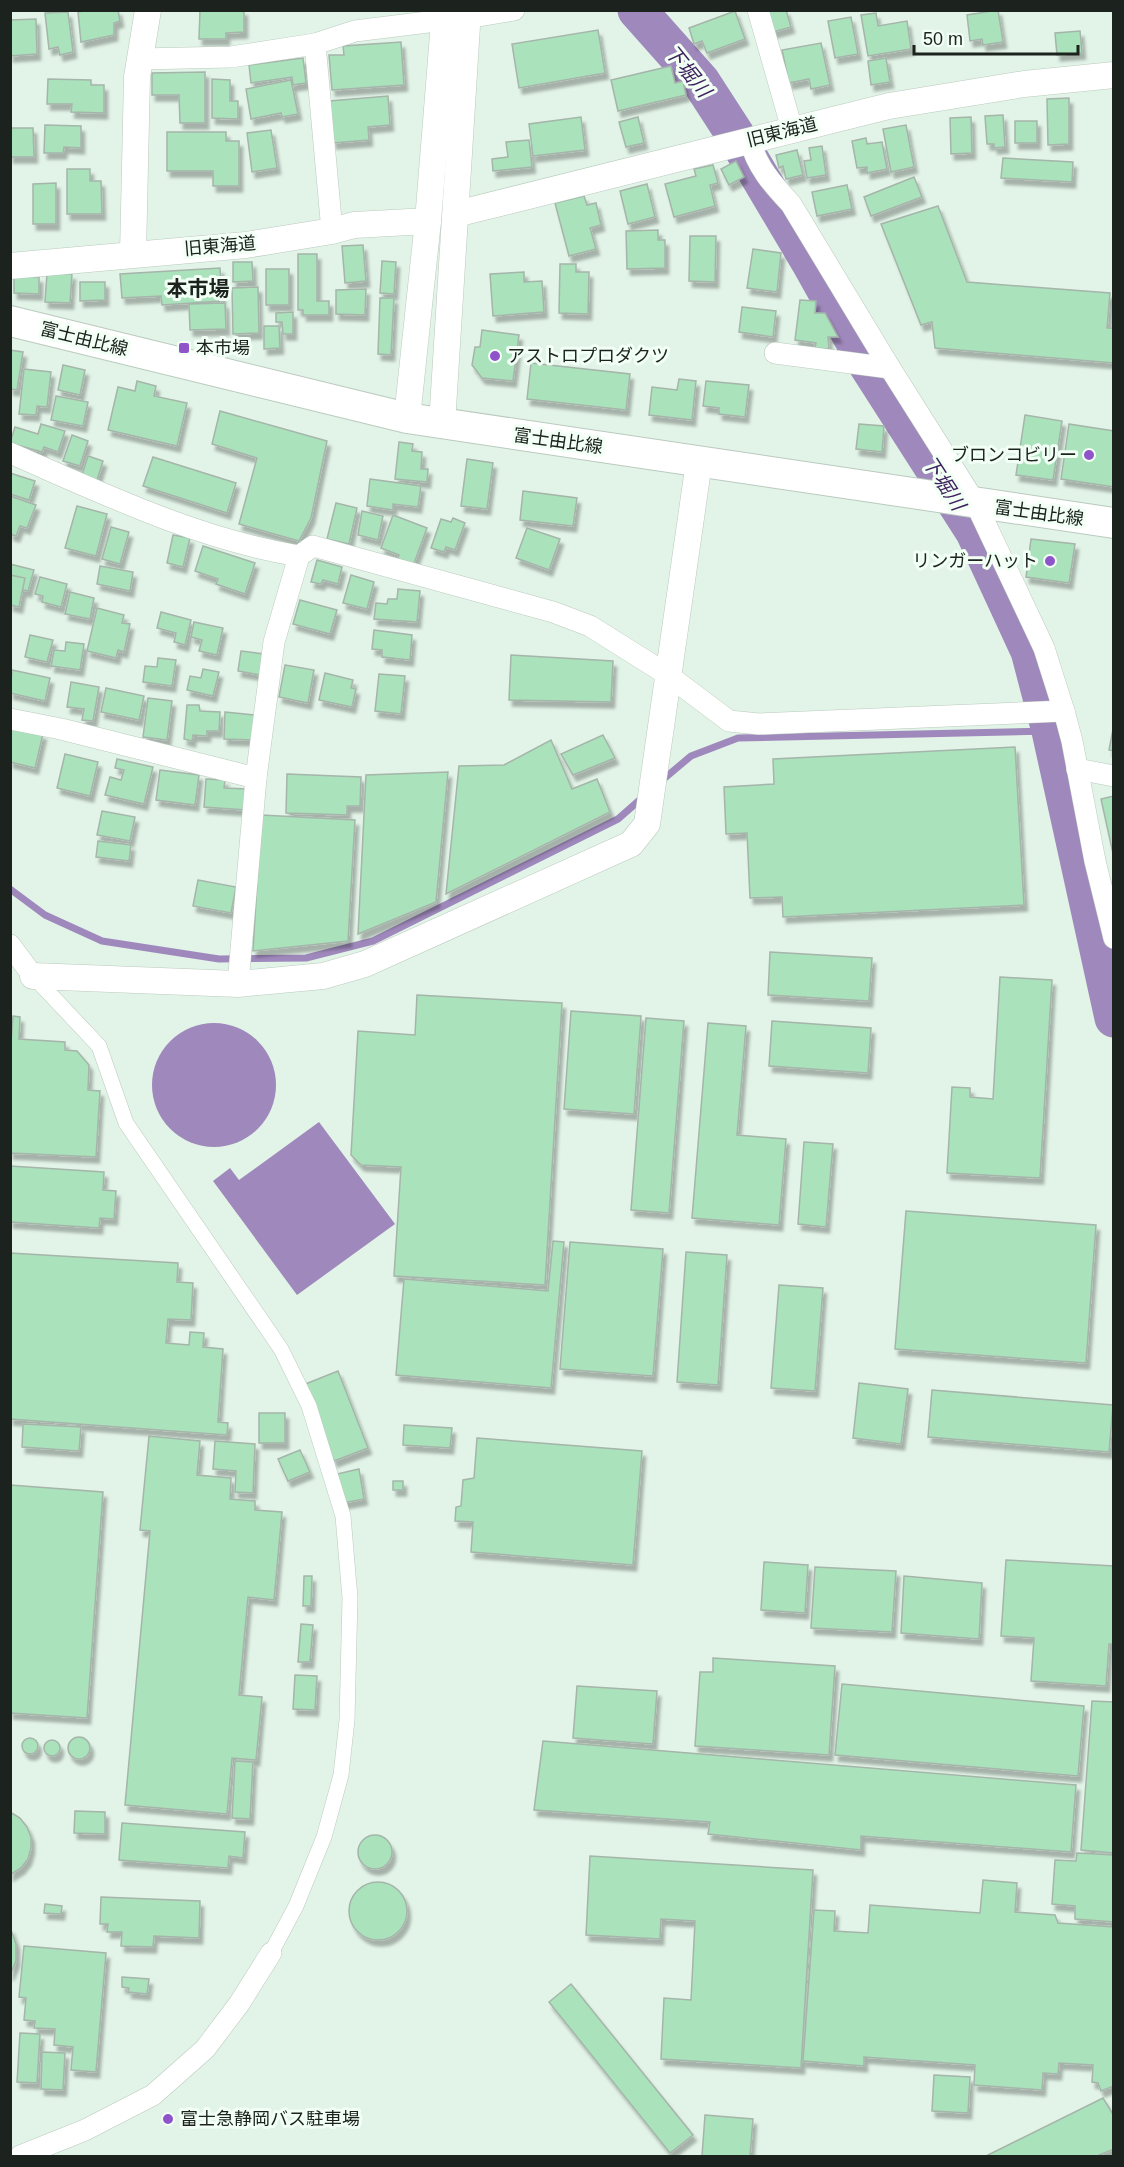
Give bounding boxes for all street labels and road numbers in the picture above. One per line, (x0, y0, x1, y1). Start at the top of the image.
street label: 旧東海道 (745, 114, 819, 150)
street label: 旧東海道 (183, 233, 257, 259)
street label: 富士由比線 (38, 318, 130, 360)
street label: 富士由比線 (512, 425, 604, 457)
street label: 富士由比線 (993, 497, 1085, 529)

